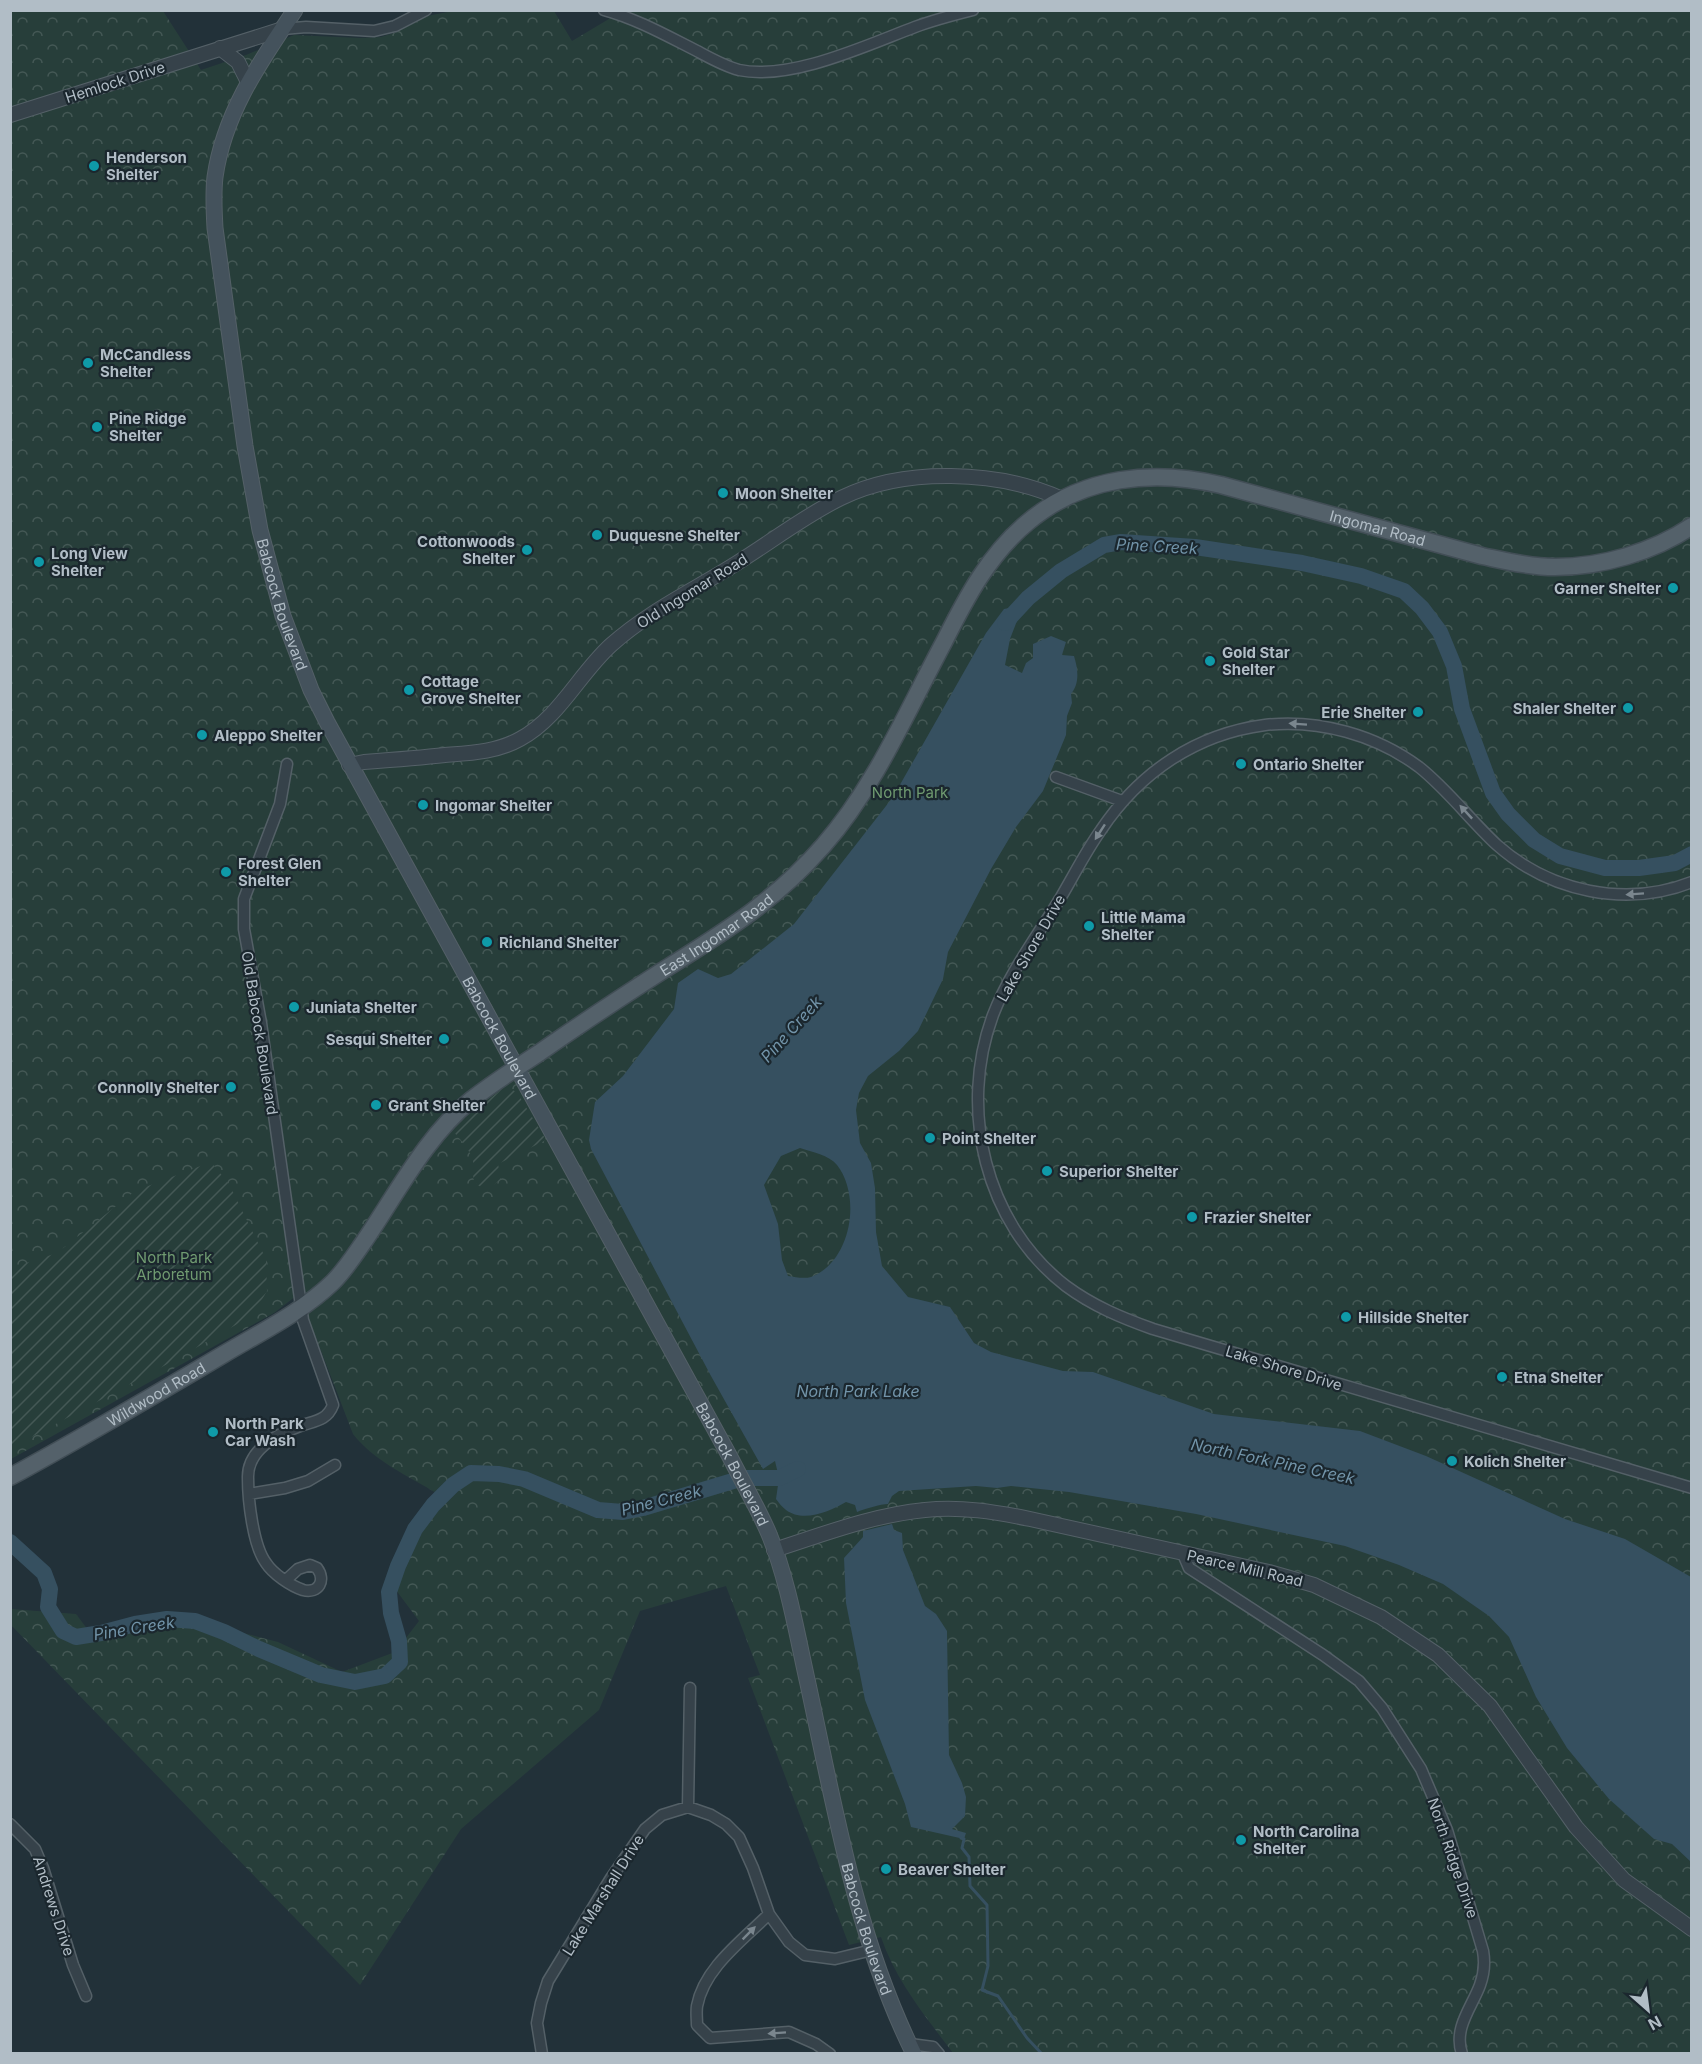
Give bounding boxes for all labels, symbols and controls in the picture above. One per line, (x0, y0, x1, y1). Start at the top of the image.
street label: Hemlock Drive (63, 57, 167, 107)
place label: Henderson Shelter (106, 148, 187, 184)
marker: Henderson Shelter (87, 159, 101, 173)
place label: McCandless Shelter (100, 345, 191, 381)
marker: McCandless Shelter (81, 356, 95, 370)
place label: Pine Ridge Shelter (109, 409, 186, 445)
marker: Pine Ridge Shelter (90, 420, 104, 434)
place label: Moon Shelter (735, 484, 833, 503)
marker: Moon Shelter (716, 486, 730, 500)
street label: Ingomar Road (1328, 505, 1428, 550)
place label: Duquesne Shelter (609, 526, 740, 545)
marker: Duquesne Shelter (590, 528, 604, 542)
place label: Cottonwoods Shelter (417, 532, 515, 568)
water label: Pine Creek (1116, 534, 1199, 558)
street label: Babcock Boulevard (253, 536, 312, 673)
marker: Cottonwoods Shelter (520, 543, 534, 557)
place label: Long View Shelter (51, 544, 128, 580)
street label: Old Ingomar Road (633, 549, 751, 633)
marker: Long View Shelter (32, 555, 46, 569)
place label: Garner Shelter (1554, 579, 1661, 598)
marker: Garner Shelter (1666, 581, 1680, 595)
place label: Gold Star Shelter (1222, 643, 1290, 679)
marker: Gold Star Shelter (1203, 654, 1217, 668)
place label: Cottage Grove Shelter (421, 672, 521, 708)
marker: Cottage Grove Shelter (402, 683, 416, 697)
place label: Shaler Shelter (1513, 699, 1616, 718)
marker: Shaler Shelter (1621, 701, 1635, 715)
place label: Erie Shelter (1321, 703, 1406, 722)
marker: Erie Shelter (1411, 705, 1425, 719)
one-way arrow (1289, 719, 1308, 729)
place label: Aleppo Shelter (214, 726, 323, 745)
marker: Aleppo Shelter (195, 728, 209, 742)
place label: Ontario Shelter (1253, 755, 1364, 774)
marker: Ontario Shelter (1234, 757, 1248, 771)
park label: North Park (872, 783, 949, 802)
place label: Ingomar Shelter (435, 796, 552, 815)
marker: Ingomar Shelter (416, 798, 430, 812)
one-way arrow (1459, 805, 1473, 820)
one-way arrow (1094, 823, 1106, 839)
place label: Forest Glen Shelter (238, 854, 321, 890)
marker: Forest Glen Shelter (219, 865, 233, 879)
street label: East Ingomar Road (656, 889, 777, 980)
one-way arrow (1625, 889, 1644, 898)
street label: Lake Shore Drive (993, 891, 1069, 1005)
place label: Little Mama Shelter (1101, 908, 1186, 944)
marker: Little Mama Shelter (1082, 919, 1096, 933)
place label: Richland Shelter (499, 933, 619, 952)
marker: Richland Shelter (480, 935, 494, 949)
street label: Old Babcock Boulevard (238, 950, 282, 1116)
street label: Babcock Boulevard (459, 973, 541, 1102)
water label: Pine Creek (756, 992, 826, 1066)
place label: Juniata Shelter (306, 998, 417, 1017)
marker: Juniata Shelter (287, 1000, 301, 1014)
place label: Sesqui Shelter (326, 1030, 432, 1049)
marker: Sesqui Shelter (437, 1032, 451, 1046)
place label: Connolly Shelter (97, 1078, 219, 1097)
marker: Connolly Shelter (224, 1080, 238, 1094)
place label: Grant Shelter (388, 1096, 485, 1115)
marker: Grant Shelter (369, 1098, 383, 1112)
place label: Point Shelter (942, 1129, 1036, 1148)
marker: Point Shelter (923, 1131, 937, 1145)
place label: Superior Shelter (1059, 1162, 1178, 1181)
marker: Superior Shelter (1040, 1164, 1054, 1178)
place label: Frazier Shelter (1204, 1208, 1311, 1227)
marker: Frazier Shelter (1185, 1210, 1199, 1224)
park label: North Park Arboretum (136, 1248, 213, 1284)
place label: Hillside Shelter (1358, 1308, 1469, 1327)
marker: Hillside Shelter (1339, 1310, 1353, 1324)
street label: Lake Shore Drive (1223, 1341, 1345, 1395)
street label: Wildwood Road (103, 1358, 209, 1430)
place label: Etna Shelter (1514, 1368, 1603, 1387)
marker: Etna Shelter (1495, 1370, 1509, 1384)
water label: North Park Lake (796, 1381, 920, 1401)
street label: Babcock Boulevard (692, 1399, 773, 1529)
place label: North Park Car Wash (225, 1414, 304, 1450)
marker: North Park Car Wash (206, 1425, 220, 1439)
water label: North Fork Pine Creek (1189, 1434, 1357, 1488)
place label: Kolich Shelter (1464, 1452, 1566, 1471)
marker: Kolich Shelter (1445, 1454, 1459, 1468)
water label: Pine Creek (619, 1480, 703, 1520)
street label: Pearce Mill Road (1185, 1545, 1305, 1591)
water label: Pine Creek (92, 1612, 176, 1644)
street label: North Ridge Drive (1424, 1795, 1482, 1921)
place label: North Carolina Shelter (1253, 1822, 1359, 1858)
street label: Lake Marshall Drive (558, 1831, 648, 1959)
marker: North Carolina Shelter (1234, 1833, 1248, 1847)
street label: Andrews Drive (29, 1854, 79, 1958)
place label: Beaver Shelter (898, 1860, 1006, 1879)
street label: Babcock Boulevard (838, 1861, 897, 1998)
marker: Beaver Shelter (879, 1862, 893, 1876)
one-way arrow (742, 1927, 756, 1941)
north arrow (1618, 1980, 1678, 2040)
text: N (1645, 2012, 1665, 2035)
one-way arrow (767, 2028, 786, 2038)

